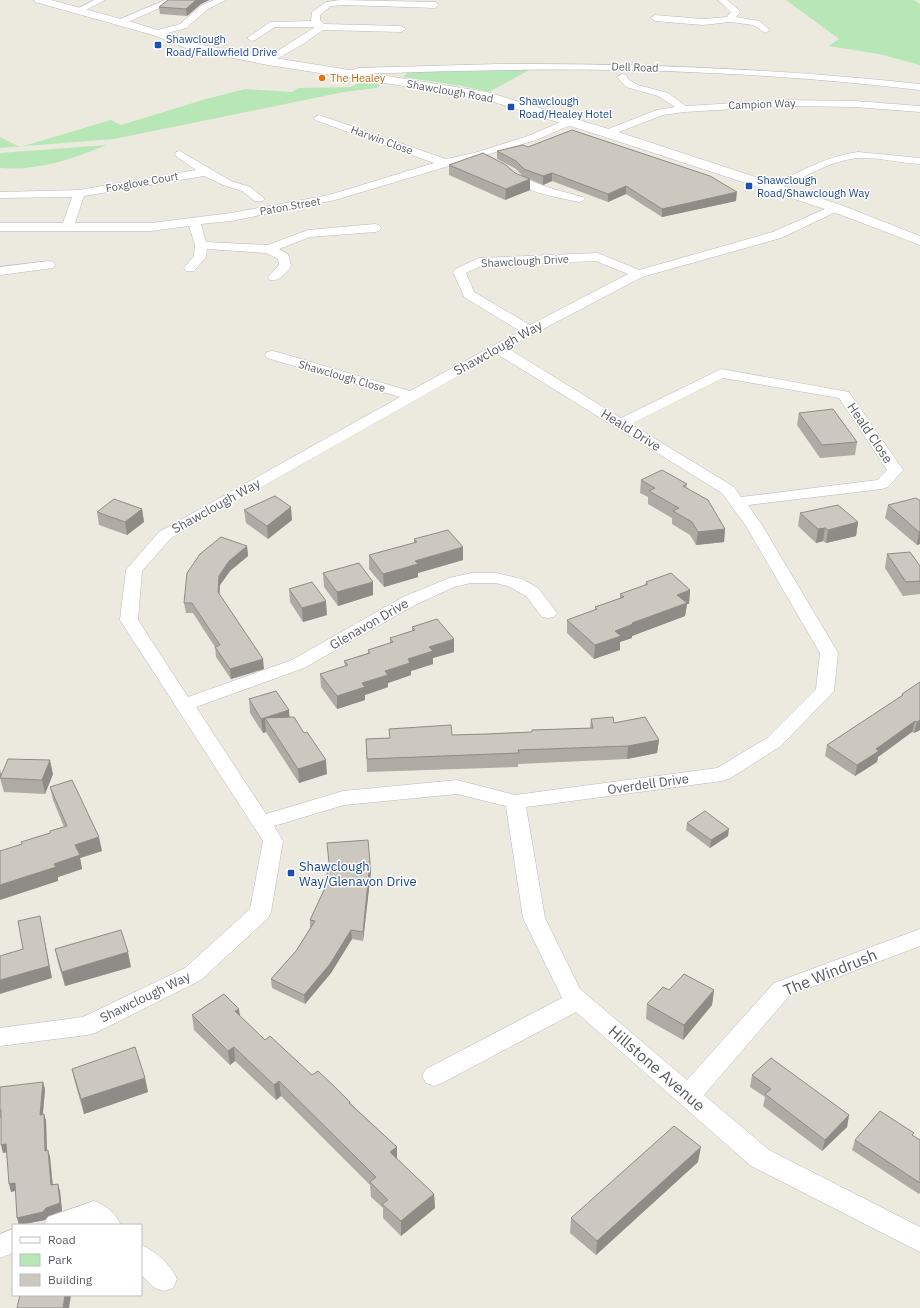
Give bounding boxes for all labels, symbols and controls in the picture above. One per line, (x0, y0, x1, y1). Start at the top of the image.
place label: Shawclough Road/Fallowfield Drive (166, 32, 277, 59)
marker: Shawclough Road/Fallowfield Drive (153, 40, 163, 50)
street label: Dell Road (611, 59, 659, 75)
place label: The Healey (330, 71, 386, 85)
marker: The Healey (317, 73, 327, 83)
street label: Shawclough Road (406, 76, 494, 106)
place label: Shawclough Road/Healey Hotel (519, 94, 612, 121)
street label: Campion Way (728, 96, 796, 112)
marker: Shawclough Road/Healey Hotel (506, 102, 516, 112)
street label: Harwin Close (349, 122, 415, 158)
street label: Foxglove Court (105, 169, 180, 195)
place label: Shawclough Road/Shawclough Way (757, 173, 870, 200)
marker: Shawclough Road/Shawclough Way (744, 181, 754, 191)
street label: Paton Street (259, 194, 322, 218)
street label: Shawclough Drive (481, 252, 569, 270)
street label: Shawclough Way (451, 316, 546, 379)
street label: Shawclough Close (297, 357, 387, 395)
street label: Heald Close (843, 399, 897, 467)
street label: Heald Drive (598, 405, 664, 455)
street label: Shawclough Way (169, 474, 264, 537)
street label: Glenavon Drive (327, 595, 411, 653)
street label: Overdell Drive (606, 770, 690, 798)
place label: Shawclough Way/Glenavon Drive (299, 858, 417, 890)
marker: Shawclough Way/Glenavon Drive (286, 868, 296, 878)
street label: The Windrush (780, 944, 880, 1000)
street label: Shawclough Way (97, 968, 194, 1026)
street label: Hillstone Avenue (605, 1021, 709, 1115)
legend (12, 1224, 142, 1296)
text: Road (48, 1232, 76, 1247)
text: Park (48, 1252, 73, 1267)
text: Building (48, 1272, 93, 1287)

